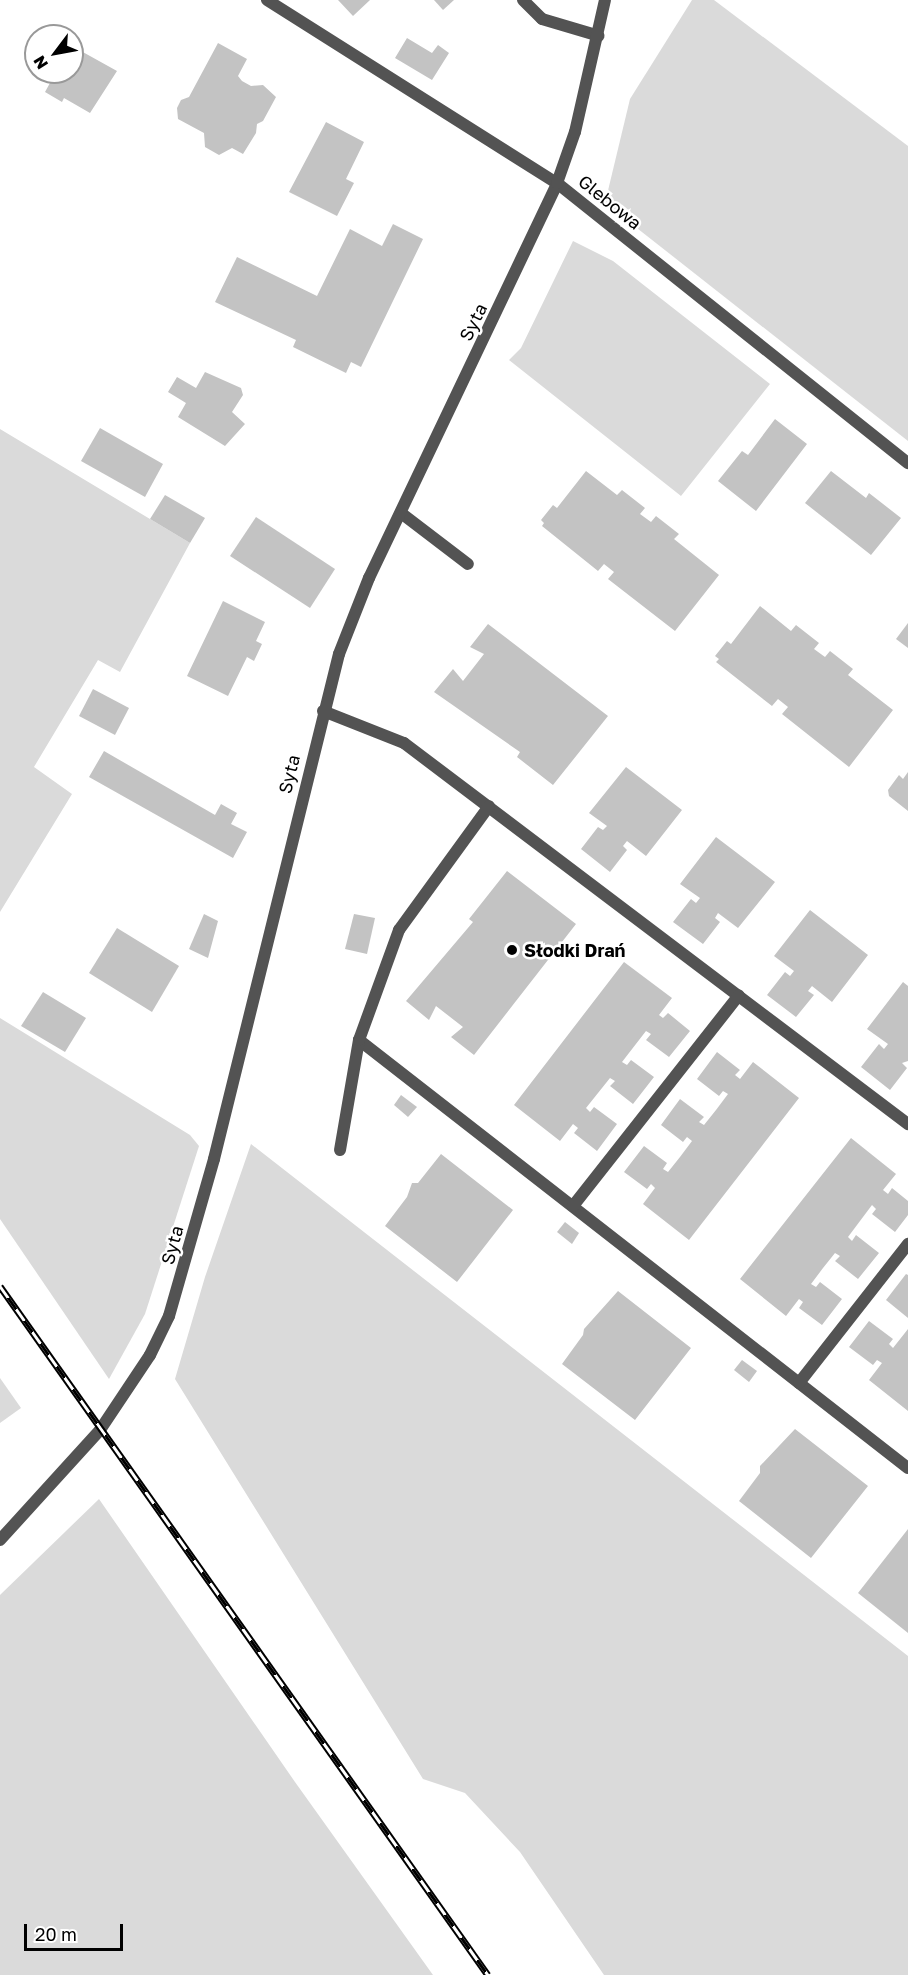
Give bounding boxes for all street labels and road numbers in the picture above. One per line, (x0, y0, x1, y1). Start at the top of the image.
street label: Glebowa (574, 170, 646, 234)
street label: Syta (455, 300, 491, 344)
street label: Syta (274, 752, 304, 796)
street label: Syta (156, 1223, 188, 1267)

